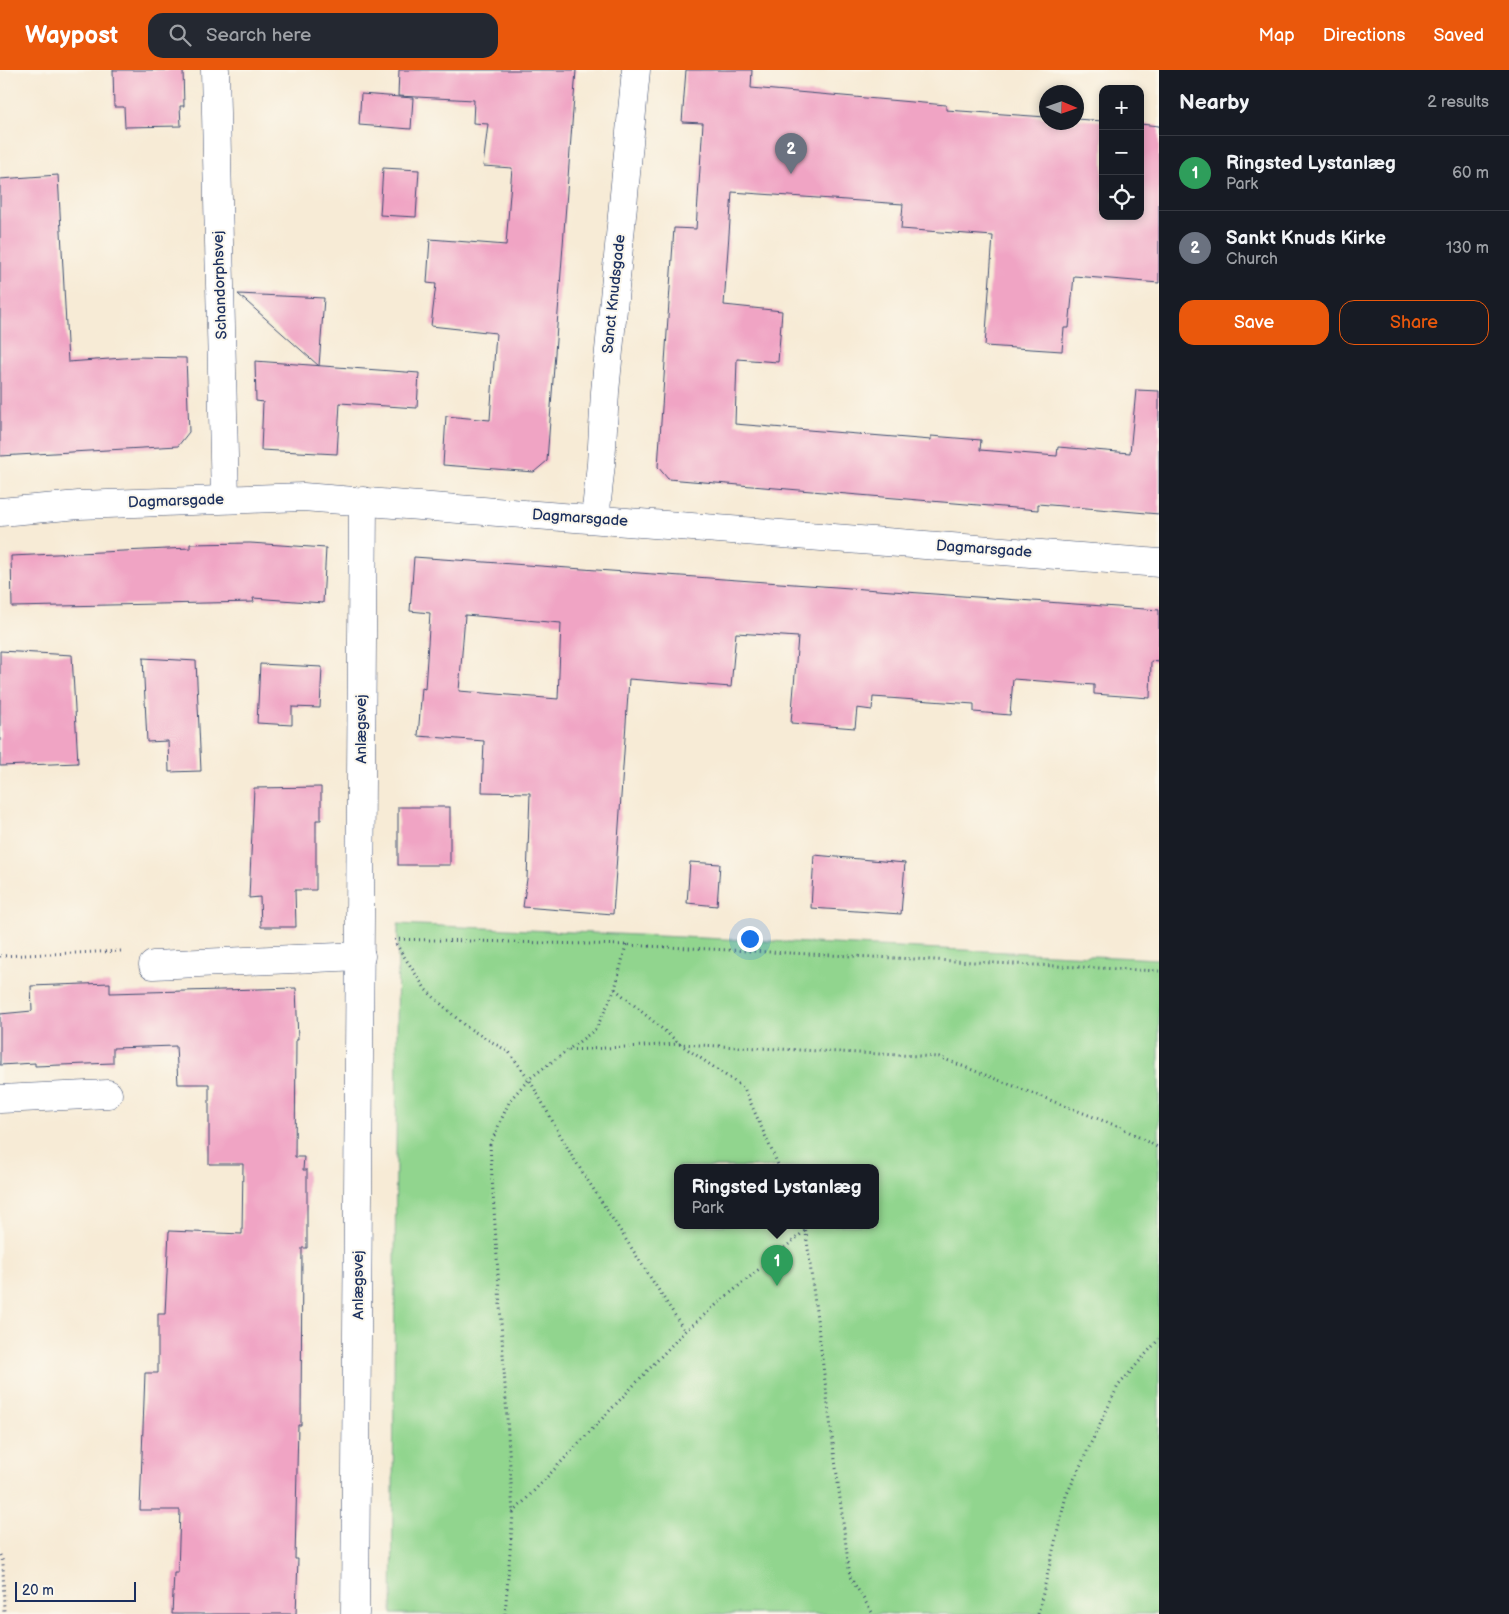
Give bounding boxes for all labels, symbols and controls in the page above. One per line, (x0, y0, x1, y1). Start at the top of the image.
search box (148, 13, 498, 58)
text: Waypost (25, 21, 118, 50)
icon: search (166, 21, 194, 49)
text: Search here (206, 24, 311, 47)
text: Map (1259, 25, 1295, 46)
text: Directions (1323, 25, 1405, 46)
text: Saved (1433, 25, 1484, 46)
north arrow (1039, 85, 1084, 130)
map controls (1099, 85, 1144, 220)
button: + (1099, 85, 1144, 130)
text: Nearby (1179, 90, 1249, 115)
text: 2 results (1427, 93, 1489, 112)
button: − (1099, 130, 1144, 175)
pin: 2 (775, 133, 807, 174)
text: Ringsted Lystanlæg (1226, 152, 1396, 175)
text: 1 (1192, 164, 1198, 183)
text: 60 m (1452, 164, 1489, 183)
button: locate (1099, 175, 1144, 220)
text: Park (1226, 175, 1258, 194)
text: Sankt Knuds Kirke (1226, 227, 1386, 250)
street label: Schandorphsvej (209, 230, 231, 340)
street label: Sanct Knudsgade (598, 233, 630, 355)
text: 2 (1190, 239, 1200, 258)
text: 130 m (1446, 239, 1489, 258)
text: Church (1226, 250, 1278, 269)
button: Save (1179, 300, 1329, 345)
button: Share (1339, 300, 1489, 345)
street label: Dagmarsgade (128, 490, 225, 512)
street label: Dagmarsgade (531, 505, 629, 531)
street label: Dagmarsgade (935, 536, 1033, 562)
street label: Anlægsvej (352, 694, 371, 764)
your location (737, 926, 763, 952)
popup (674, 1164, 879, 1229)
text: Ringsted Lystanlæg (692, 1176, 861, 1199)
text: Park (692, 1199, 724, 1218)
pin: 1 (761, 1245, 793, 1286)
street label: Anlægsvej (349, 1250, 368, 1320)
scale bar (15, 1579, 136, 1602)
text: 20 m (22, 1582, 54, 1599)

